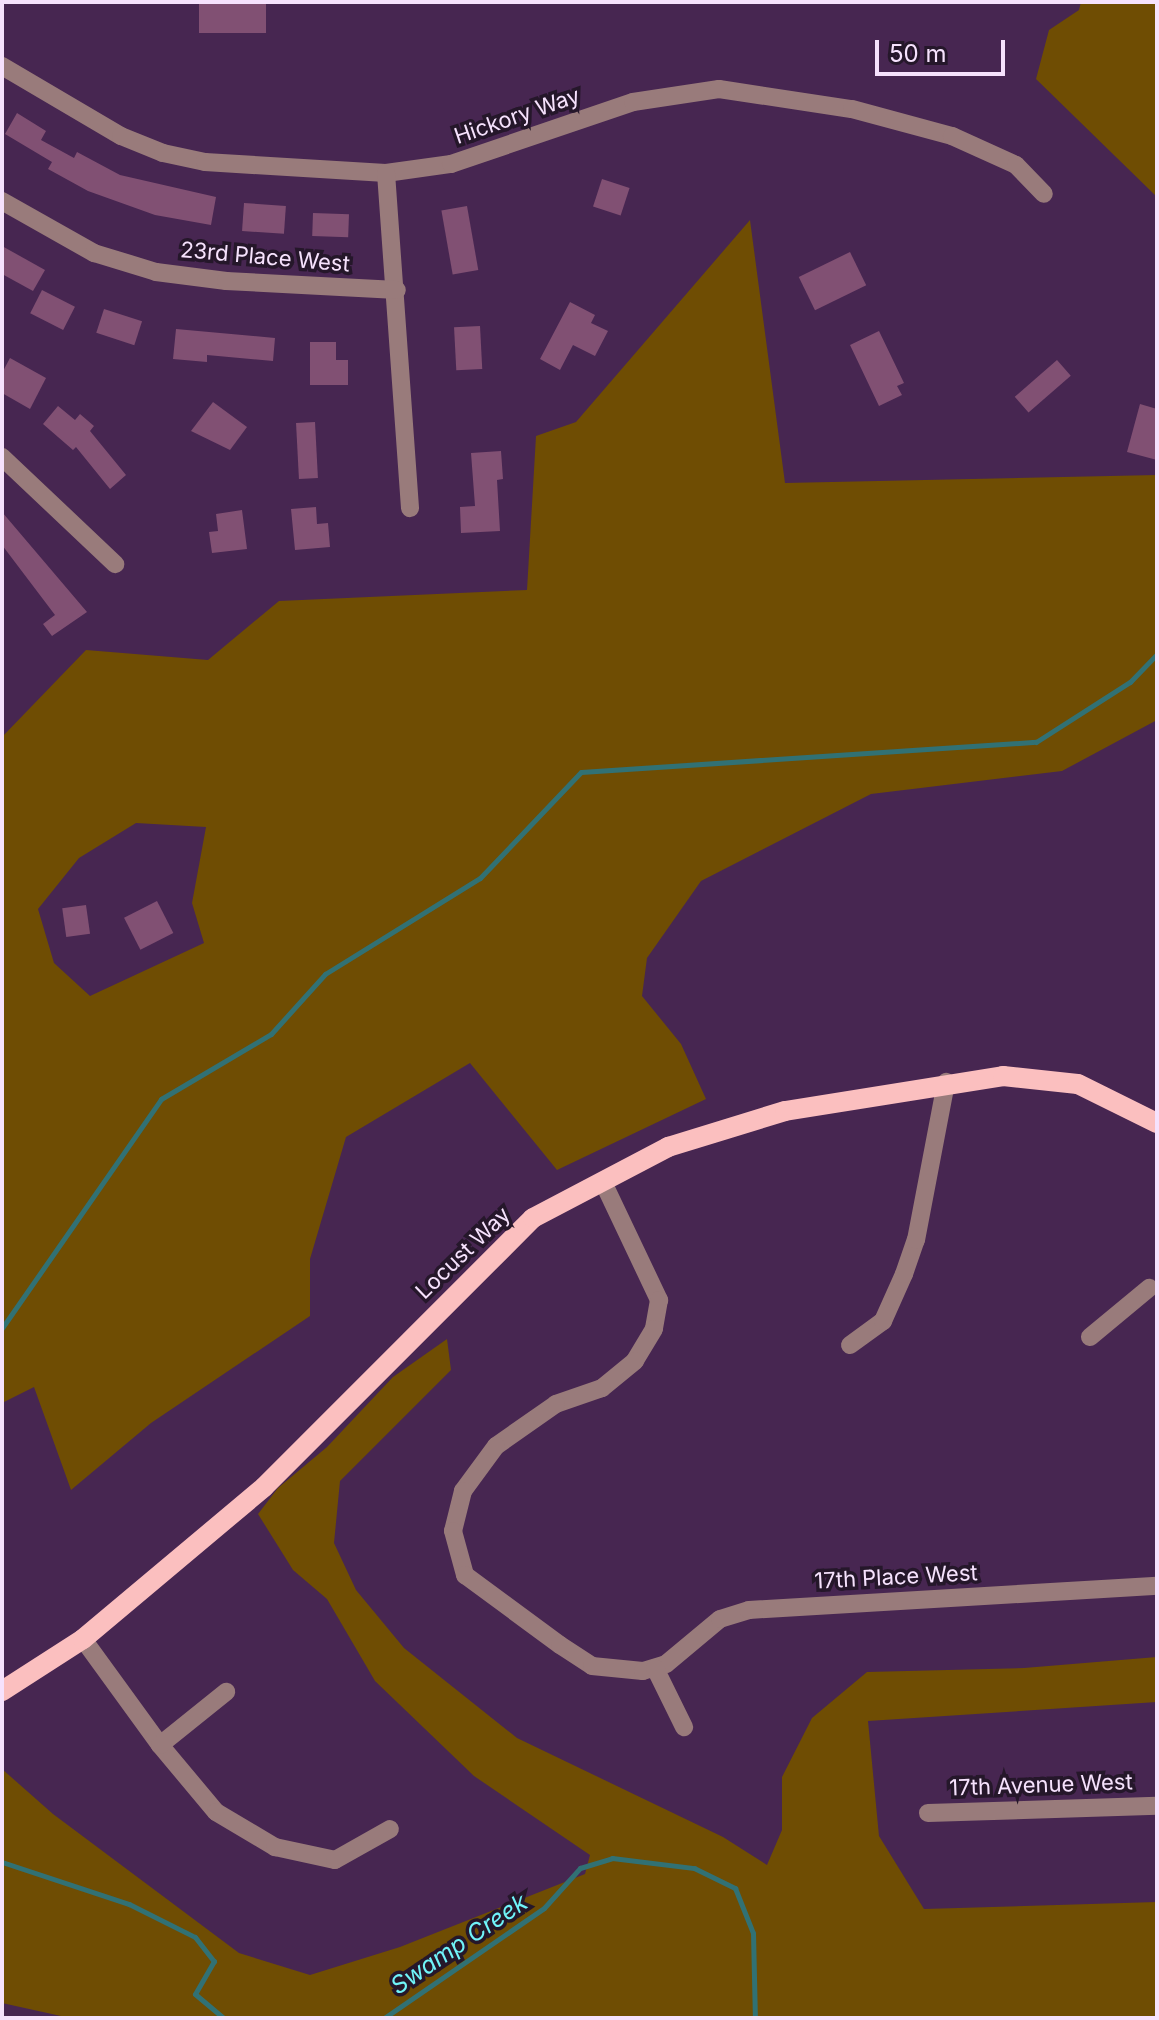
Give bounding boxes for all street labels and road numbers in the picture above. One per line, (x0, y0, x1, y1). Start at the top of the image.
street label: Hickory Way (451, 82, 583, 150)
street label: 23rd Place West (179, 236, 351, 278)
street label: Locust Way (410, 1201, 516, 1305)
street label: 17th Place West (814, 1560, 978, 1594)
street label: 17th Avenue West (949, 1769, 1133, 1801)

